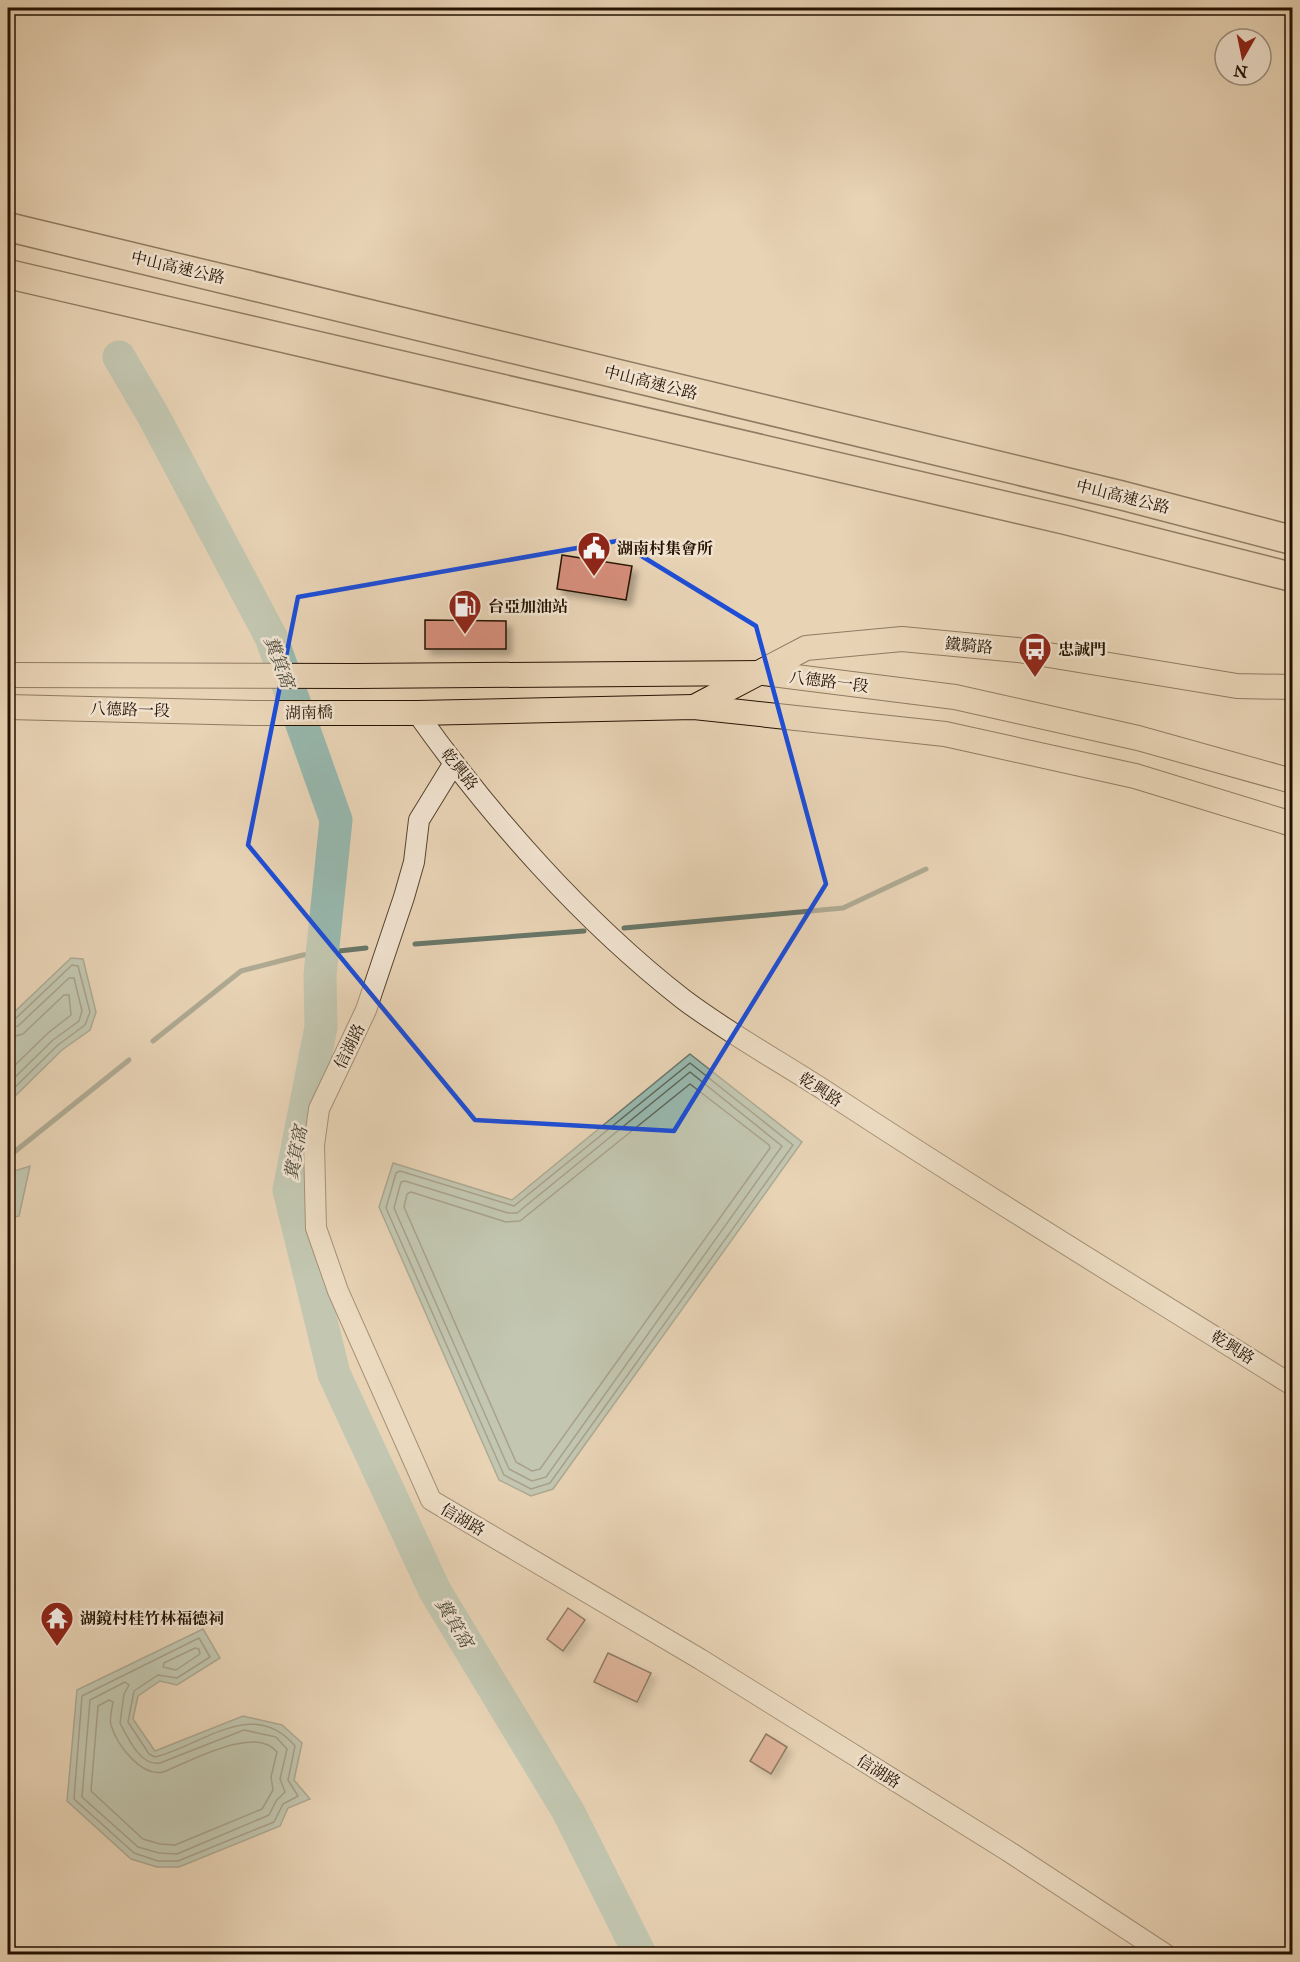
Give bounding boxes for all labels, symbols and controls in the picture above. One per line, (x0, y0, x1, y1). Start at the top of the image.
north arrow (1213, 27, 1273, 87)
text: N (1232, 61, 1249, 82)
street label: 中山高速公路 (129, 247, 227, 288)
street label: 中山高速公路 (602, 362, 700, 403)
street label: 中山高速公路 (1074, 476, 1172, 517)
public building icon: 湖南村集會所 (576, 530, 612, 577)
place label: 湖南村集會所 (617, 539, 713, 558)
fuel station icon: 台亞加油站 (447, 588, 483, 635)
place label: 台亞加油站 (488, 597, 568, 616)
bus stop icon: 忠誠門 (1017, 631, 1053, 678)
water label: 糞箕窩 (259, 633, 300, 694)
street label: 鐵騎路 (944, 634, 994, 657)
place label: 忠誠門 (1058, 640, 1106, 659)
street label: 八德路一段 (788, 667, 870, 696)
street label: 八德路一段 (90, 699, 170, 720)
street label: 湖南橋 (285, 703, 333, 722)
street label: 乾興路 (437, 745, 482, 794)
street label: 信湖路 (330, 1020, 369, 1072)
street label: 乾興路 (795, 1068, 846, 1110)
water label: 糞箕窩 (280, 1121, 313, 1182)
street label: 乾興路 (1207, 1327, 1258, 1368)
street label: 信湖路 (437, 1499, 488, 1540)
water label: 糞箕窩 (431, 1594, 479, 1654)
temple icon: 湖鏡村桂竹林福德祠 (39, 1600, 75, 1647)
place label: 湖鏡村桂竹林福德祠 (80, 1609, 224, 1628)
street label: 信湖路 (853, 1751, 904, 1792)

